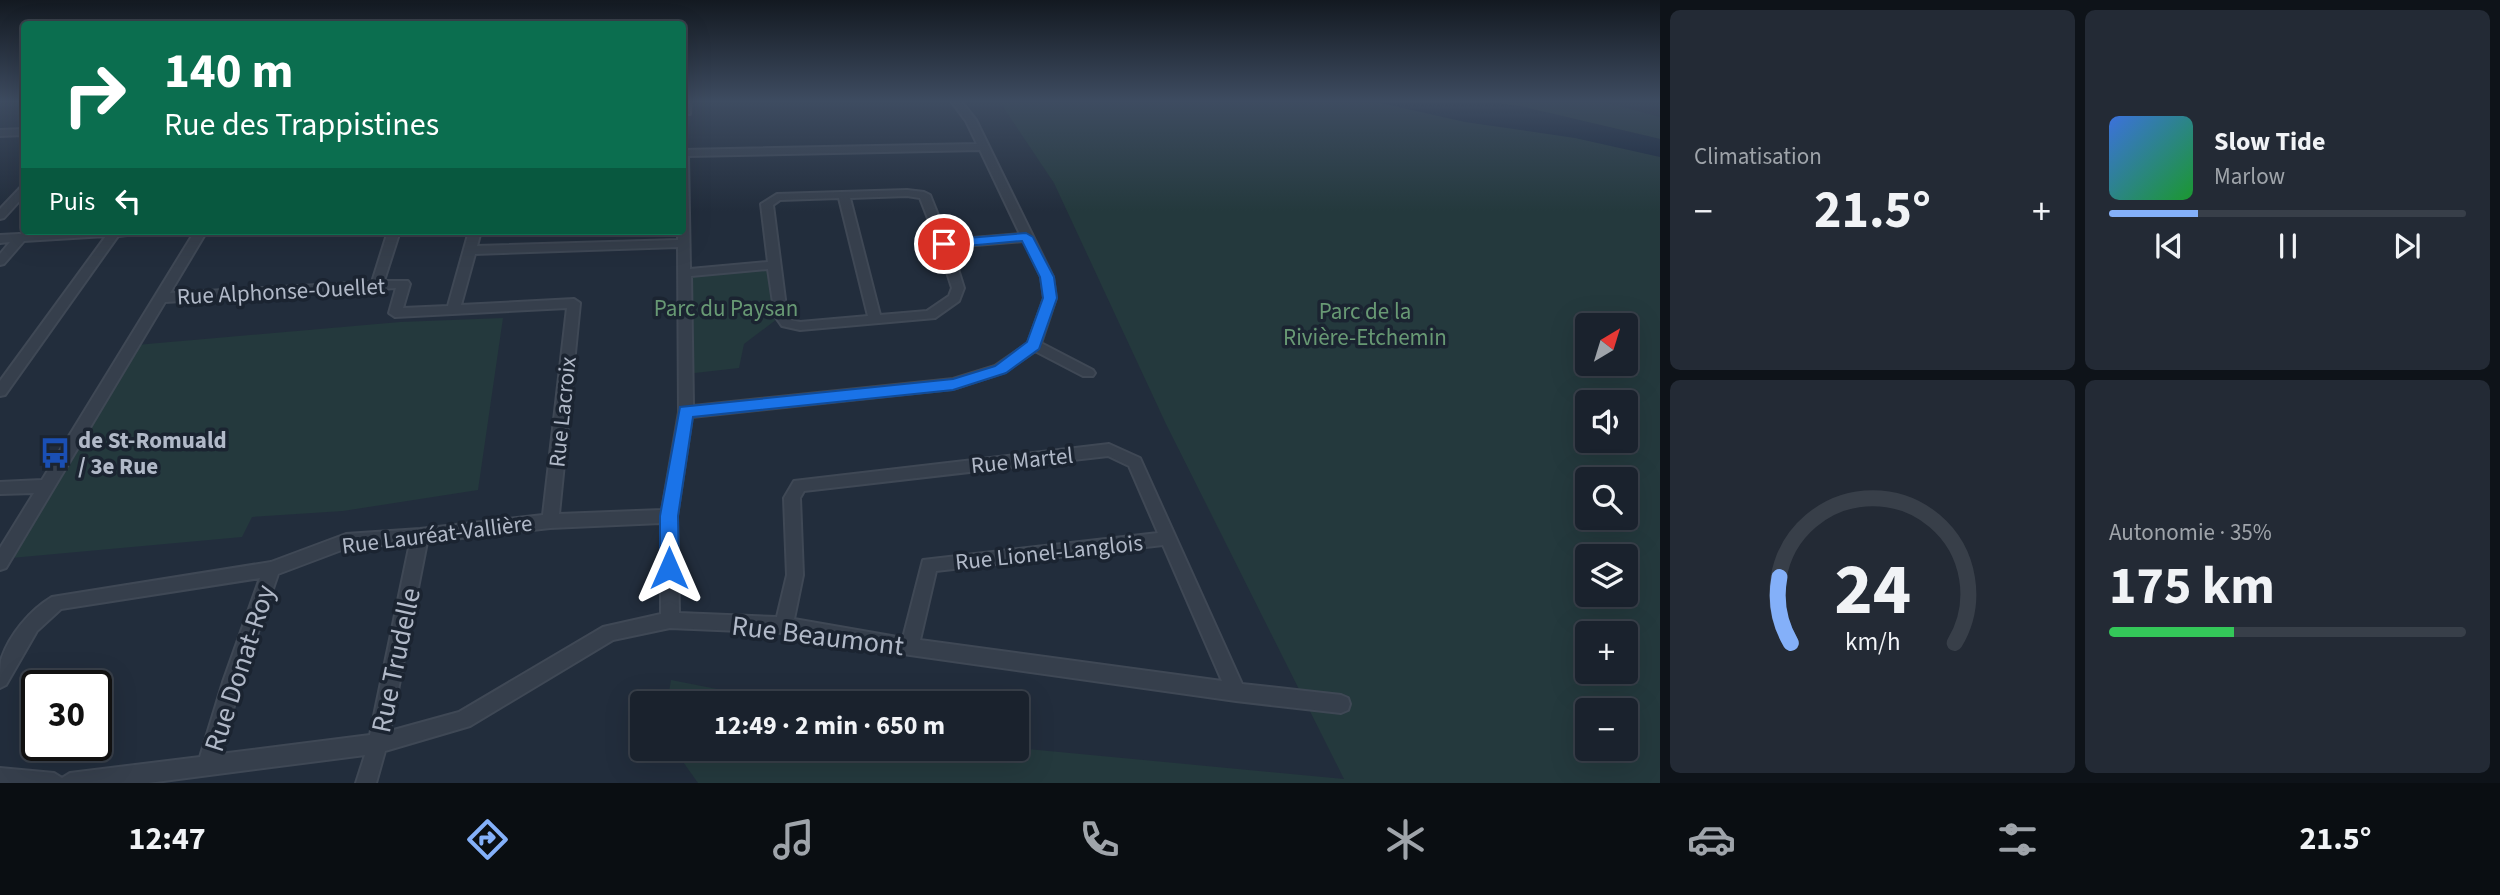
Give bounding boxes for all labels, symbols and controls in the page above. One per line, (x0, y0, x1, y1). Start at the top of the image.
text: 140 m (164, 37, 293, 107)
icon: right (49, 49, 140, 140)
text: Rue des Trappistines (164, 102, 439, 148)
text: Slow Tide (2214, 123, 2325, 160)
text: Climatisation (1694, 140, 1822, 173)
text: Marlow (2214, 160, 2285, 193)
text: 21.5° (1814, 174, 1931, 248)
icon: left (109, 182, 147, 220)
text: Puis (49, 183, 95, 220)
text: − (1694, 185, 1713, 239)
text: + (2032, 185, 2051, 239)
pin (914, 214, 974, 274)
icon: arrive (925, 225, 963, 263)
icon: previous (2150, 227, 2188, 265)
icon: pause (2269, 227, 2307, 265)
icon: next (2388, 227, 2426, 265)
street label: Rue Alphonse-Ouellet (176, 270, 386, 313)
park label: Parc du Paysan (654, 292, 798, 325)
park label: Parc de la Rivière-Etchemin (1283, 295, 1447, 354)
north arrow (1575, 313, 1638, 376)
map controls (1575, 313, 1638, 761)
street label: Rue Lacroix (540, 355, 585, 469)
button: sound (1575, 390, 1638, 453)
place label: de St-Romuald / 3e Rue (78, 424, 227, 483)
bus stop icon: de St-Romuald / 3e Rue (38, 436, 72, 470)
street label: Rue Martel (969, 439, 1075, 482)
button: search (1575, 467, 1638, 530)
street label: Rue Lauréat-Vallière (340, 506, 534, 563)
text: Autonomie · 35% (2109, 516, 2272, 549)
street label: Rue Lionel-Langlois (954, 526, 1145, 579)
position arrow (632, 531, 706, 605)
text: 24 (1834, 538, 1911, 642)
button: layers (1575, 544, 1638, 607)
text: 175 km (2109, 550, 2275, 624)
street label: Rue Donat-Roy (194, 580, 286, 757)
street label: Rue Trudelle (361, 584, 431, 736)
street label: Rue Beaumont (730, 606, 907, 666)
button: + (1575, 621, 1638, 684)
text: km/h (1845, 623, 1900, 659)
speed limit sign: 30 (21, 670, 112, 761)
button: − (1575, 698, 1638, 761)
text: 12:49 · 2 min · 650 m (714, 707, 945, 744)
icon: directions (463, 815, 512, 864)
icon: music (769, 815, 818, 864)
icon: phone (1075, 815, 1124, 864)
icon: climate (1381, 815, 1430, 864)
icon: car (1687, 815, 1736, 864)
icon: filters (1993, 815, 2042, 864)
text: 12:47 (129, 816, 206, 862)
text: 21.5° (2299, 816, 2371, 862)

